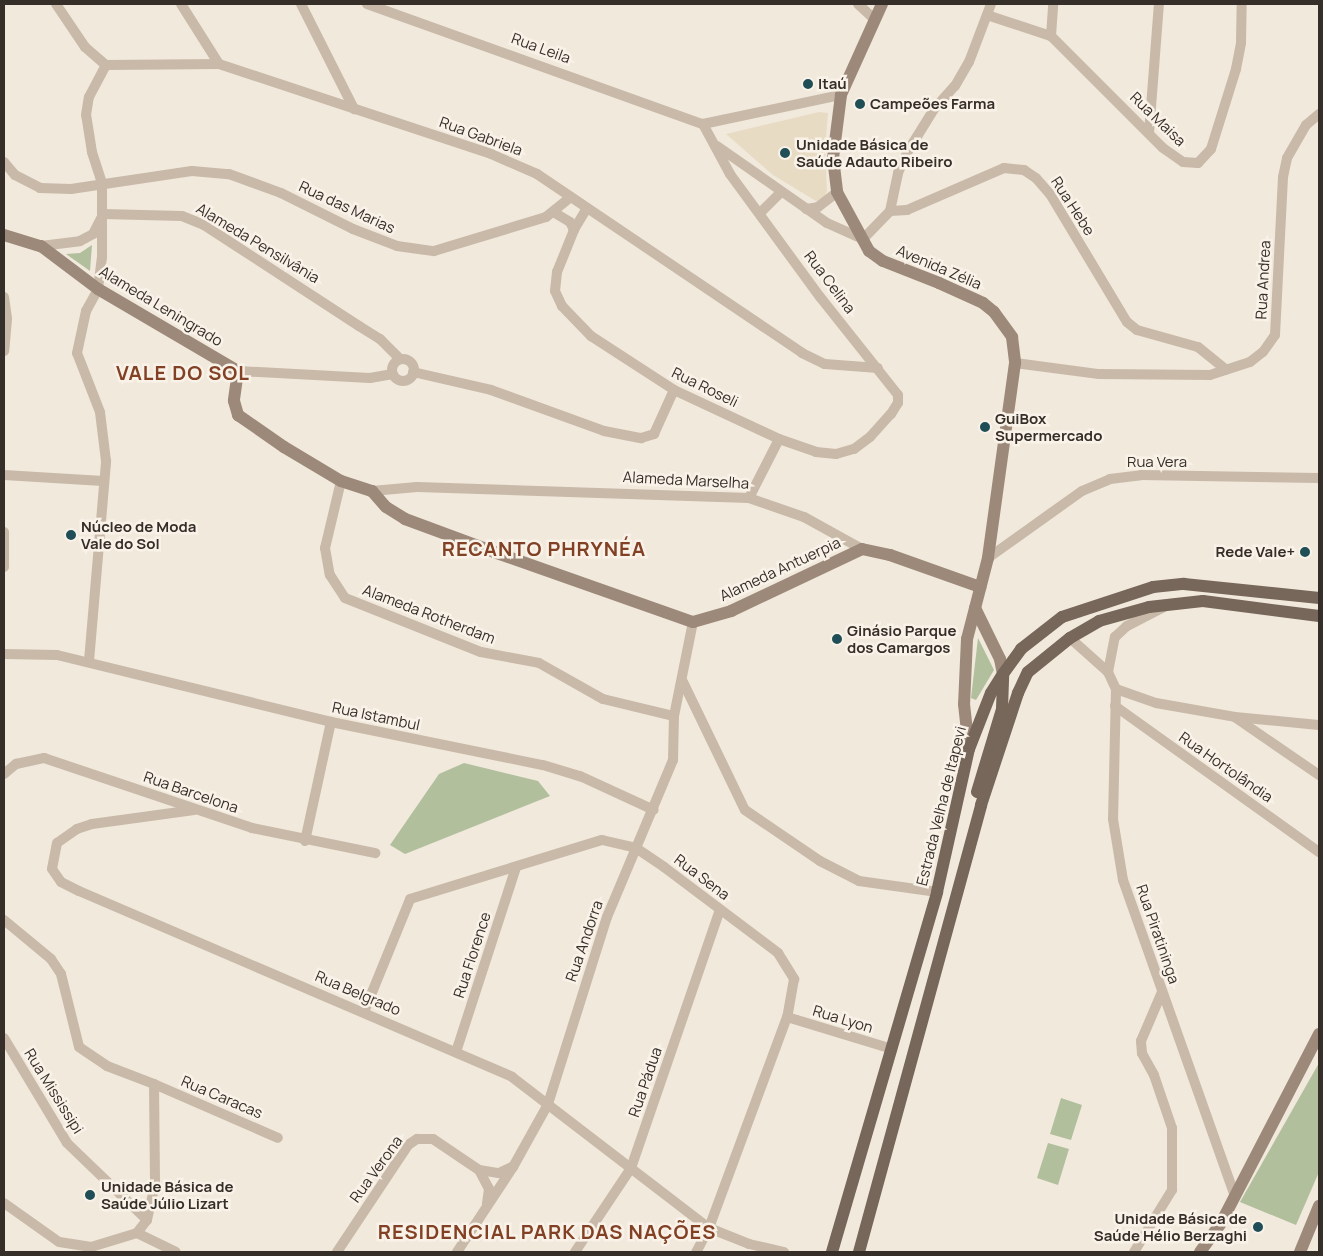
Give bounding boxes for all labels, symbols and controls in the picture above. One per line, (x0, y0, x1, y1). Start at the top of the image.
street label: Rua Leila (509, 29, 573, 67)
place label: Itaú (818, 75, 847, 93)
marker: Itaú (802, 78, 814, 90)
street label: Rua Maisa (1126, 88, 1190, 150)
place label: Campeões Farma (870, 95, 995, 113)
marker: Campeões Farma (854, 98, 866, 110)
street label: Rua Gabriela (437, 113, 525, 159)
place label: Unidade Básica de Saúde Adauto Ribeiro (796, 135, 953, 170)
marker: Unidade Básica de Saúde Adauto Ribeiro (778, 146, 792, 160)
street label: Rua Hebe (1047, 173, 1099, 239)
street label: Rua das Marias (296, 177, 398, 237)
street label: Alameda Pensilvânia (193, 199, 323, 287)
street label: Rua Andrea (1252, 240, 1274, 320)
street label: Avenida Zélia (894, 241, 984, 293)
street label: Rua Celina (801, 247, 859, 317)
street label: Alameda Leningrado (96, 262, 226, 350)
district label: VALE DO SOL (115, 360, 251, 384)
street label: Rua Roseli (669, 363, 741, 411)
place label: GuiBox Supermercado (995, 409, 1102, 444)
marker: GuiBox Supermercado (979, 421, 991, 433)
street label: Rua Vera (1127, 453, 1187, 471)
street label: Alameda Marselha (622, 468, 750, 492)
place label: Núcleo de Moda Vale do Sol (81, 517, 196, 552)
marker: Núcleo de Moda Vale do Sol (65, 529, 77, 541)
street label: Alameda Antuerpia (717, 533, 843, 605)
district label: RECANTO PHRYNÉA (440, 536, 648, 560)
place label: Rede Vale+ (1215, 543, 1295, 561)
marker: Rede Vale+ (1299, 546, 1311, 558)
street label: Alameda Rotherdam (360, 580, 498, 648)
place label: Ginásio Parque dos Camargos (847, 621, 956, 656)
marker: Ginásio Parque dos Camargos (831, 633, 843, 645)
street label: Rua Istambul (330, 698, 422, 734)
street label: Estrada Velha de Itapevi (912, 724, 970, 888)
street label: Rua Hortolândia (1176, 728, 1276, 806)
street label: Rua Barcelona (141, 767, 241, 817)
street label: Rua Sena (671, 850, 733, 904)
street label: Rua Piratininga (1133, 882, 1183, 986)
street label: Rua Andorra (562, 898, 606, 984)
street label: Rua Florence (450, 910, 494, 1000)
street label: Rua Belgrado (312, 967, 404, 1019)
street label: Rua Lyon (811, 1001, 875, 1037)
street label: Rua Mississipi (21, 1045, 87, 1137)
street label: Rua Pádua (625, 1045, 665, 1119)
street label: Rua Caracas (179, 1072, 265, 1122)
street label: Rua Verona (346, 1132, 406, 1206)
place label: Unidade Básica de Saúde Júlio Lizart (101, 1177, 233, 1212)
marker: Unidade Básica de Saúde Júlio Lizart (83, 1188, 97, 1202)
place label: Unidade Básica de Saúde Hélio Berzaghi (1094, 1209, 1247, 1244)
district label: RESIDENCIAL PARK DAS NAÇÕES (374, 1219, 720, 1243)
marker: Unidade Básica de Saúde Hélio Berzaghi (1251, 1220, 1265, 1234)

